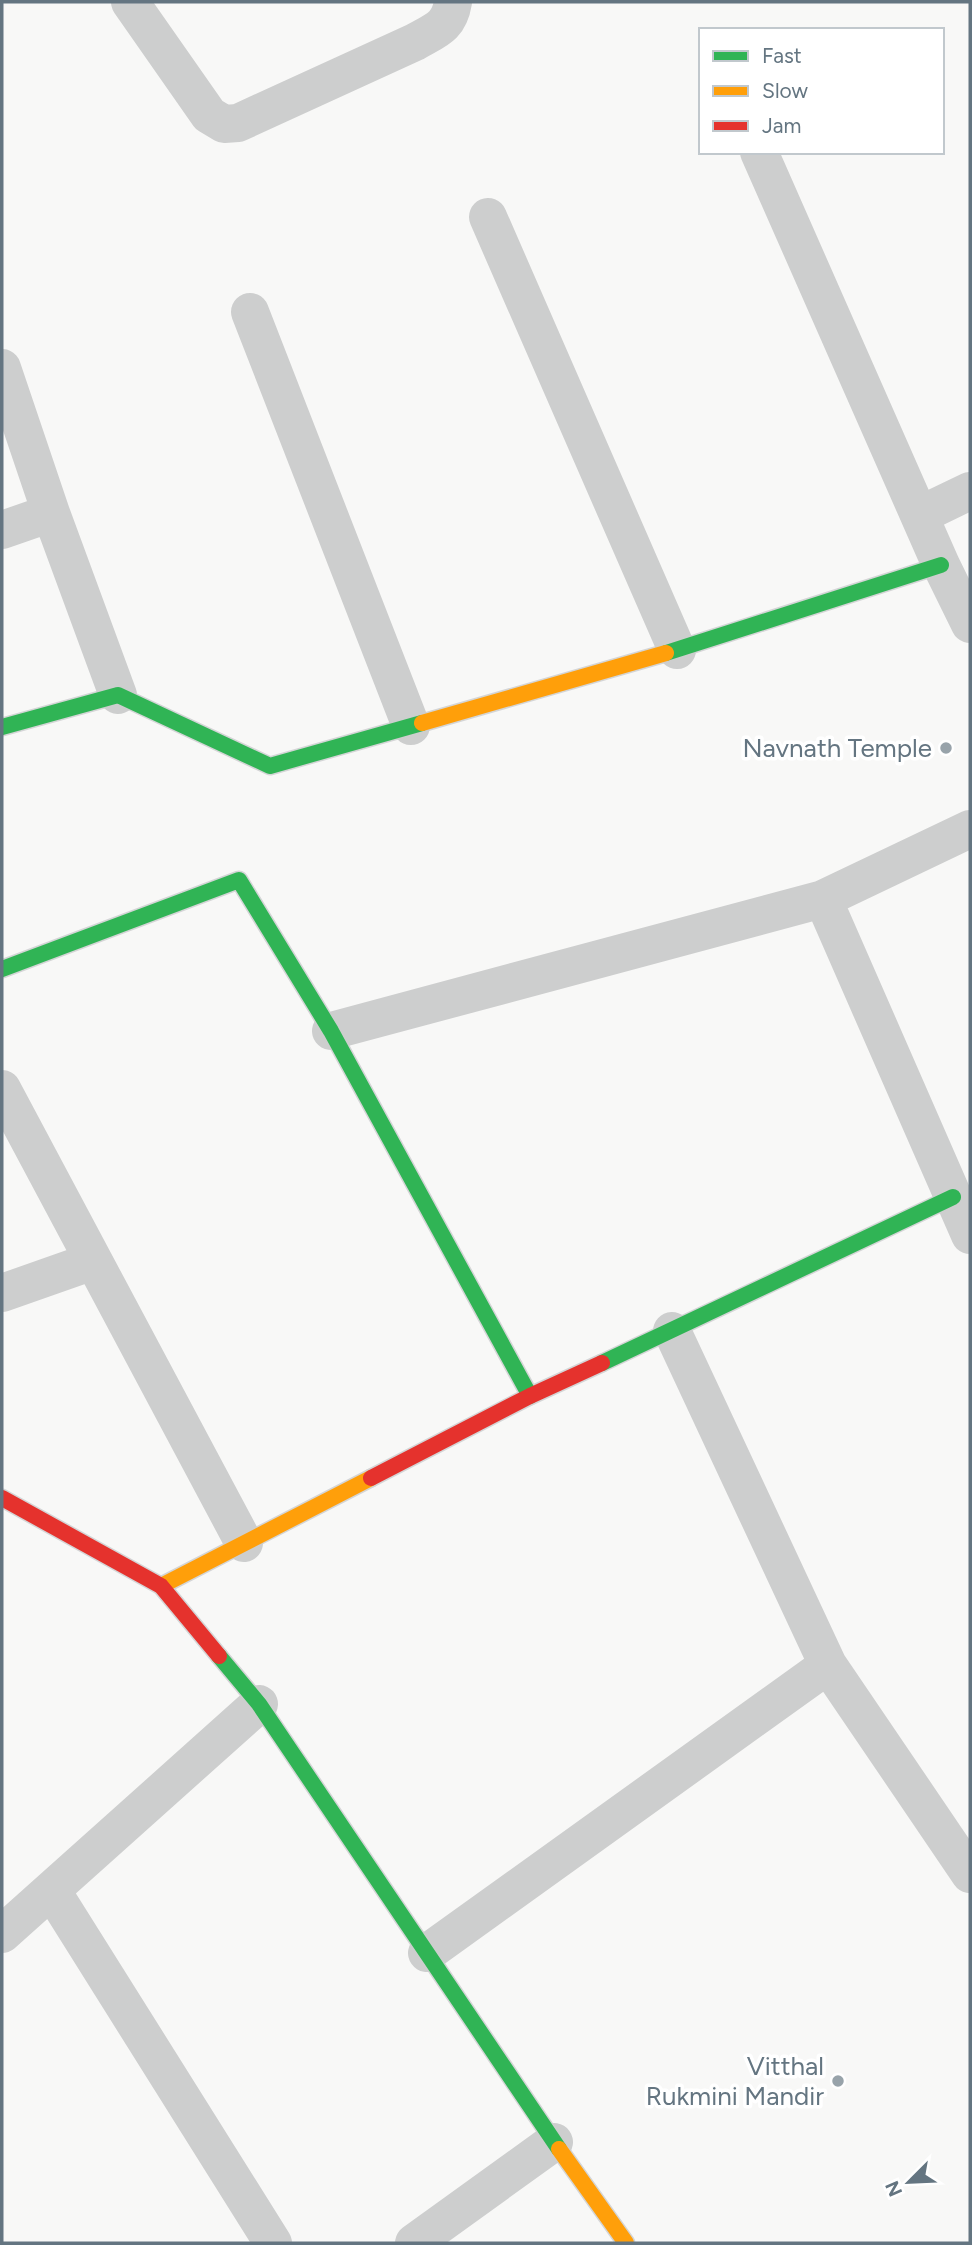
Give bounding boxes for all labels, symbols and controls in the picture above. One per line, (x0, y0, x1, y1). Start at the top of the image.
legend (699, 28, 944, 154)
text: Fast (762, 43, 802, 68)
text: Slow (762, 78, 808, 103)
text: Jam (762, 113, 801, 138)
place label: Navnath Temple (742, 732, 932, 764)
marker: Navnath Temple (938, 740, 954, 756)
place label: Vitthal Rukmini Mandir (646, 2050, 824, 2112)
marker: Vitthal Rukmini Mandir (830, 2073, 846, 2089)
north arrow (874, 2147, 944, 2217)
text: N (880, 2177, 907, 2200)

